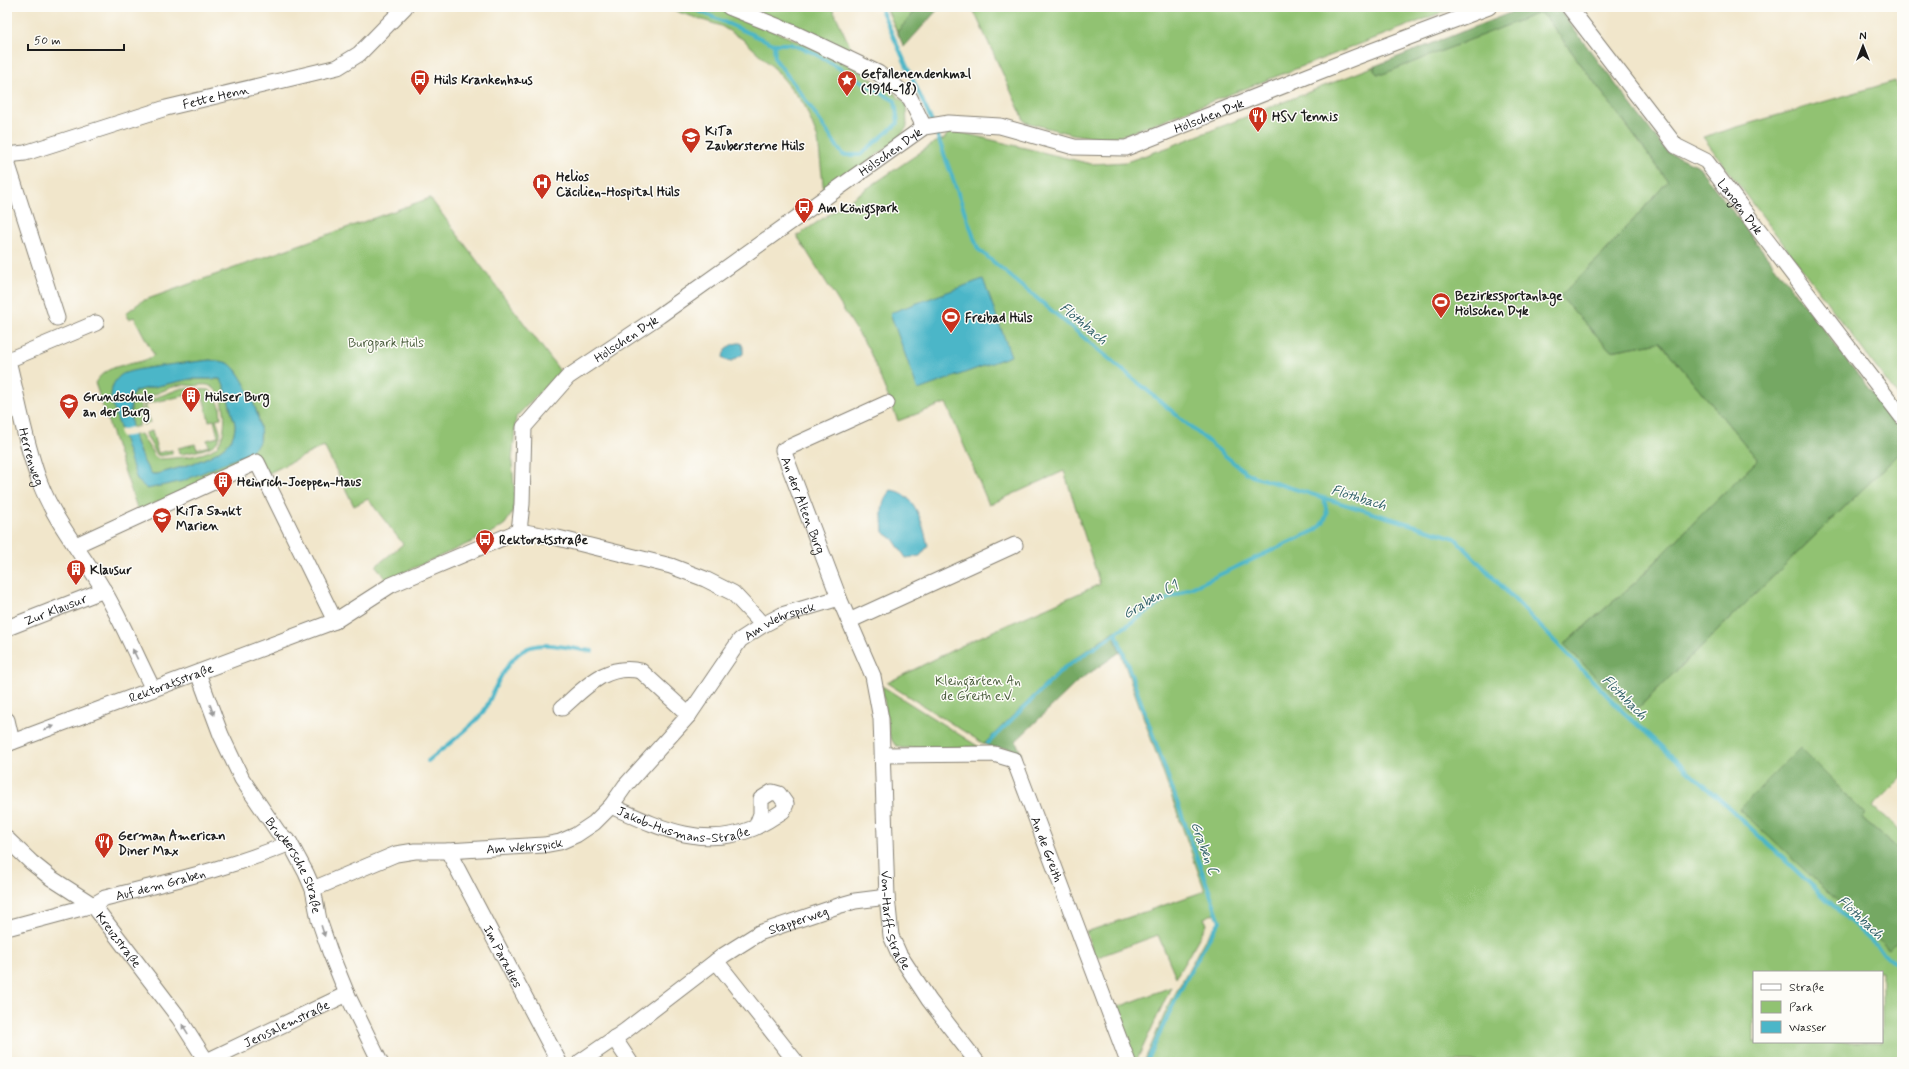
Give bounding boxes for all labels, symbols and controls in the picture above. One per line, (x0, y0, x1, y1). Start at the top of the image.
scale bar (28, 26, 124, 52)
north arrow (1843, 26, 1883, 66)
text: N (1859, 30, 1867, 44)
text: 50 m (34, 33, 61, 49)
place label: Gefallenendenkmal (1914-18) (861, 66, 972, 98)
bus stop icon: Hüls Krankenhaus (409, 68, 431, 96)
place icon: Gefallenendenkmal (1914-18) (836, 69, 858, 97)
place label: Hüls Krankenhaus (434, 72, 533, 89)
street label: Fette Henn (181, 82, 251, 114)
street label: Hölschen Dyk (1172, 95, 1247, 138)
restaurant icon: HSV Tennis (1247, 105, 1269, 133)
place label: HSV Tennis (1272, 109, 1338, 126)
place label: KiTa Zaubersterne Hüls (705, 123, 805, 155)
street label: Hölschen Dyk (856, 124, 926, 181)
school or university icon: KiTa Zaubersterne Hüls (680, 126, 702, 154)
place label: Helios Cäcilien-Hospital Hüls (556, 169, 680, 201)
hospital icon: Helios Cäcilien-Hospital Hüls (531, 172, 553, 200)
street label: Langen Dyk (1713, 176, 1766, 239)
bus stop icon: Am Königspark (793, 196, 815, 224)
place label: Am Königspark (818, 200, 899, 220)
place label: Bezirkssportanlage Hölschen Dyk (1455, 288, 1563, 320)
sports icon: Bezirkssportanlage Hölschen Dyk (1430, 291, 1452, 319)
water label: Flöthbach (1056, 299, 1111, 349)
sports icon: Freibad Hüls (940, 306, 962, 334)
place label: Freibad Hüls (965, 310, 1033, 327)
street label: Hölschen Dyk (591, 312, 662, 367)
park label: Burgpark Hüls (348, 335, 424, 353)
building icon: Hülser Burg (180, 385, 202, 413)
place label: Grundschule an der Burg (83, 389, 154, 423)
place label: Hülser Burg (205, 389, 270, 408)
school or university icon: Grundschule an der Burg (58, 392, 80, 420)
street label: Herrenweg (14, 426, 47, 489)
street label: An der Alten Burg (776, 455, 829, 557)
building icon: Heinrich-Joeppen-Haus (212, 470, 234, 498)
place label: Heinrich-Joeppen-Haus (237, 474, 361, 491)
water label: Flöthbach (1329, 481, 1389, 515)
place label: KiTa Sankt Marien (176, 503, 243, 535)
school or university icon: KiTa Sankt Marien (151, 506, 173, 534)
bus stop icon: Rektoratsstraße (474, 528, 496, 556)
place label: Rektoratsstraße (499, 532, 588, 549)
building icon: Klausur (65, 558, 87, 586)
place label: Klausur (90, 562, 132, 579)
water label: Graben C1 (1120, 575, 1183, 623)
street label: Zur Klausur (22, 590, 91, 631)
street label: Am Wehrspick (741, 598, 818, 645)
one-way arrow (132, 649, 139, 660)
street label: Rektoratsstraße (127, 660, 216, 708)
water label: Flöthbach (1598, 671, 1651, 724)
park label: Kleingärten An de Greith e.V. (935, 673, 1021, 705)
one-way arrow (209, 704, 215, 716)
one-way arrow (43, 724, 55, 730)
street label: Jakob-Husmans-Straße (614, 803, 752, 847)
street label: An de Greith (1026, 814, 1066, 885)
street label: Bruckersche Straße (261, 815, 325, 915)
water label: Graben C (1186, 819, 1222, 878)
place label: German American Diner Max (118, 828, 226, 860)
restaurant icon: German American Diner Max (93, 831, 115, 859)
street label: Am Wehrspick (486, 834, 565, 859)
street label: Auf dem Graben (114, 865, 208, 905)
street label: Von-Harff-Straße (876, 870, 914, 974)
water label: Flöthbach (1834, 892, 1887, 944)
street label: Stapperweg (766, 903, 831, 939)
street label: Kreuzstraße (91, 909, 145, 972)
street label: Im Paradies (479, 923, 526, 992)
one-way arrow (320, 925, 326, 937)
legend (1753, 971, 1883, 1043)
text: Straße (1789, 980, 1824, 996)
street label: Jerusalemstraße (241, 997, 333, 1052)
text: Park (1789, 1000, 1813, 1016)
text: Wasser (1789, 1020, 1827, 1036)
one-way arrow (182, 1023, 189, 1035)

